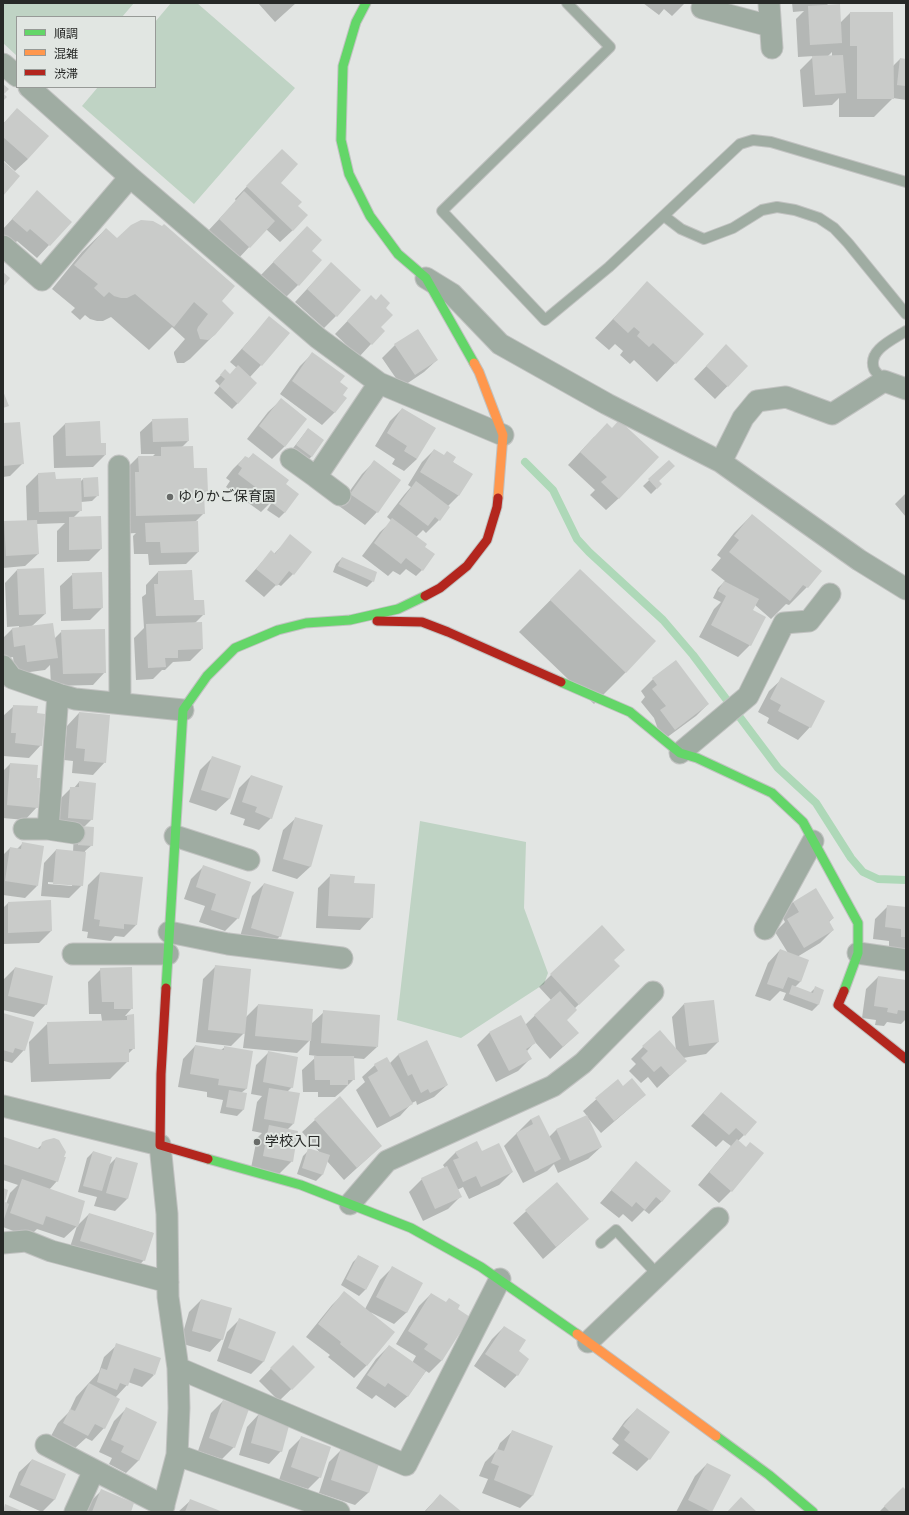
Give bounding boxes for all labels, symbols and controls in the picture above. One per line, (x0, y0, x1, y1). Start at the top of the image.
legend (16, 16, 156, 88)
text: 順調 (54, 27, 78, 41)
text: 混雑 (54, 47, 78, 61)
text: 渋滞 (54, 67, 78, 81)
place label: ゆりかご保育園 (178, 489, 276, 505)
marker: ゆりかご保育園 (165, 492, 175, 502)
place label: 学校入口 (265, 1134, 321, 1150)
marker: 学校入口 (252, 1137, 262, 1147)

